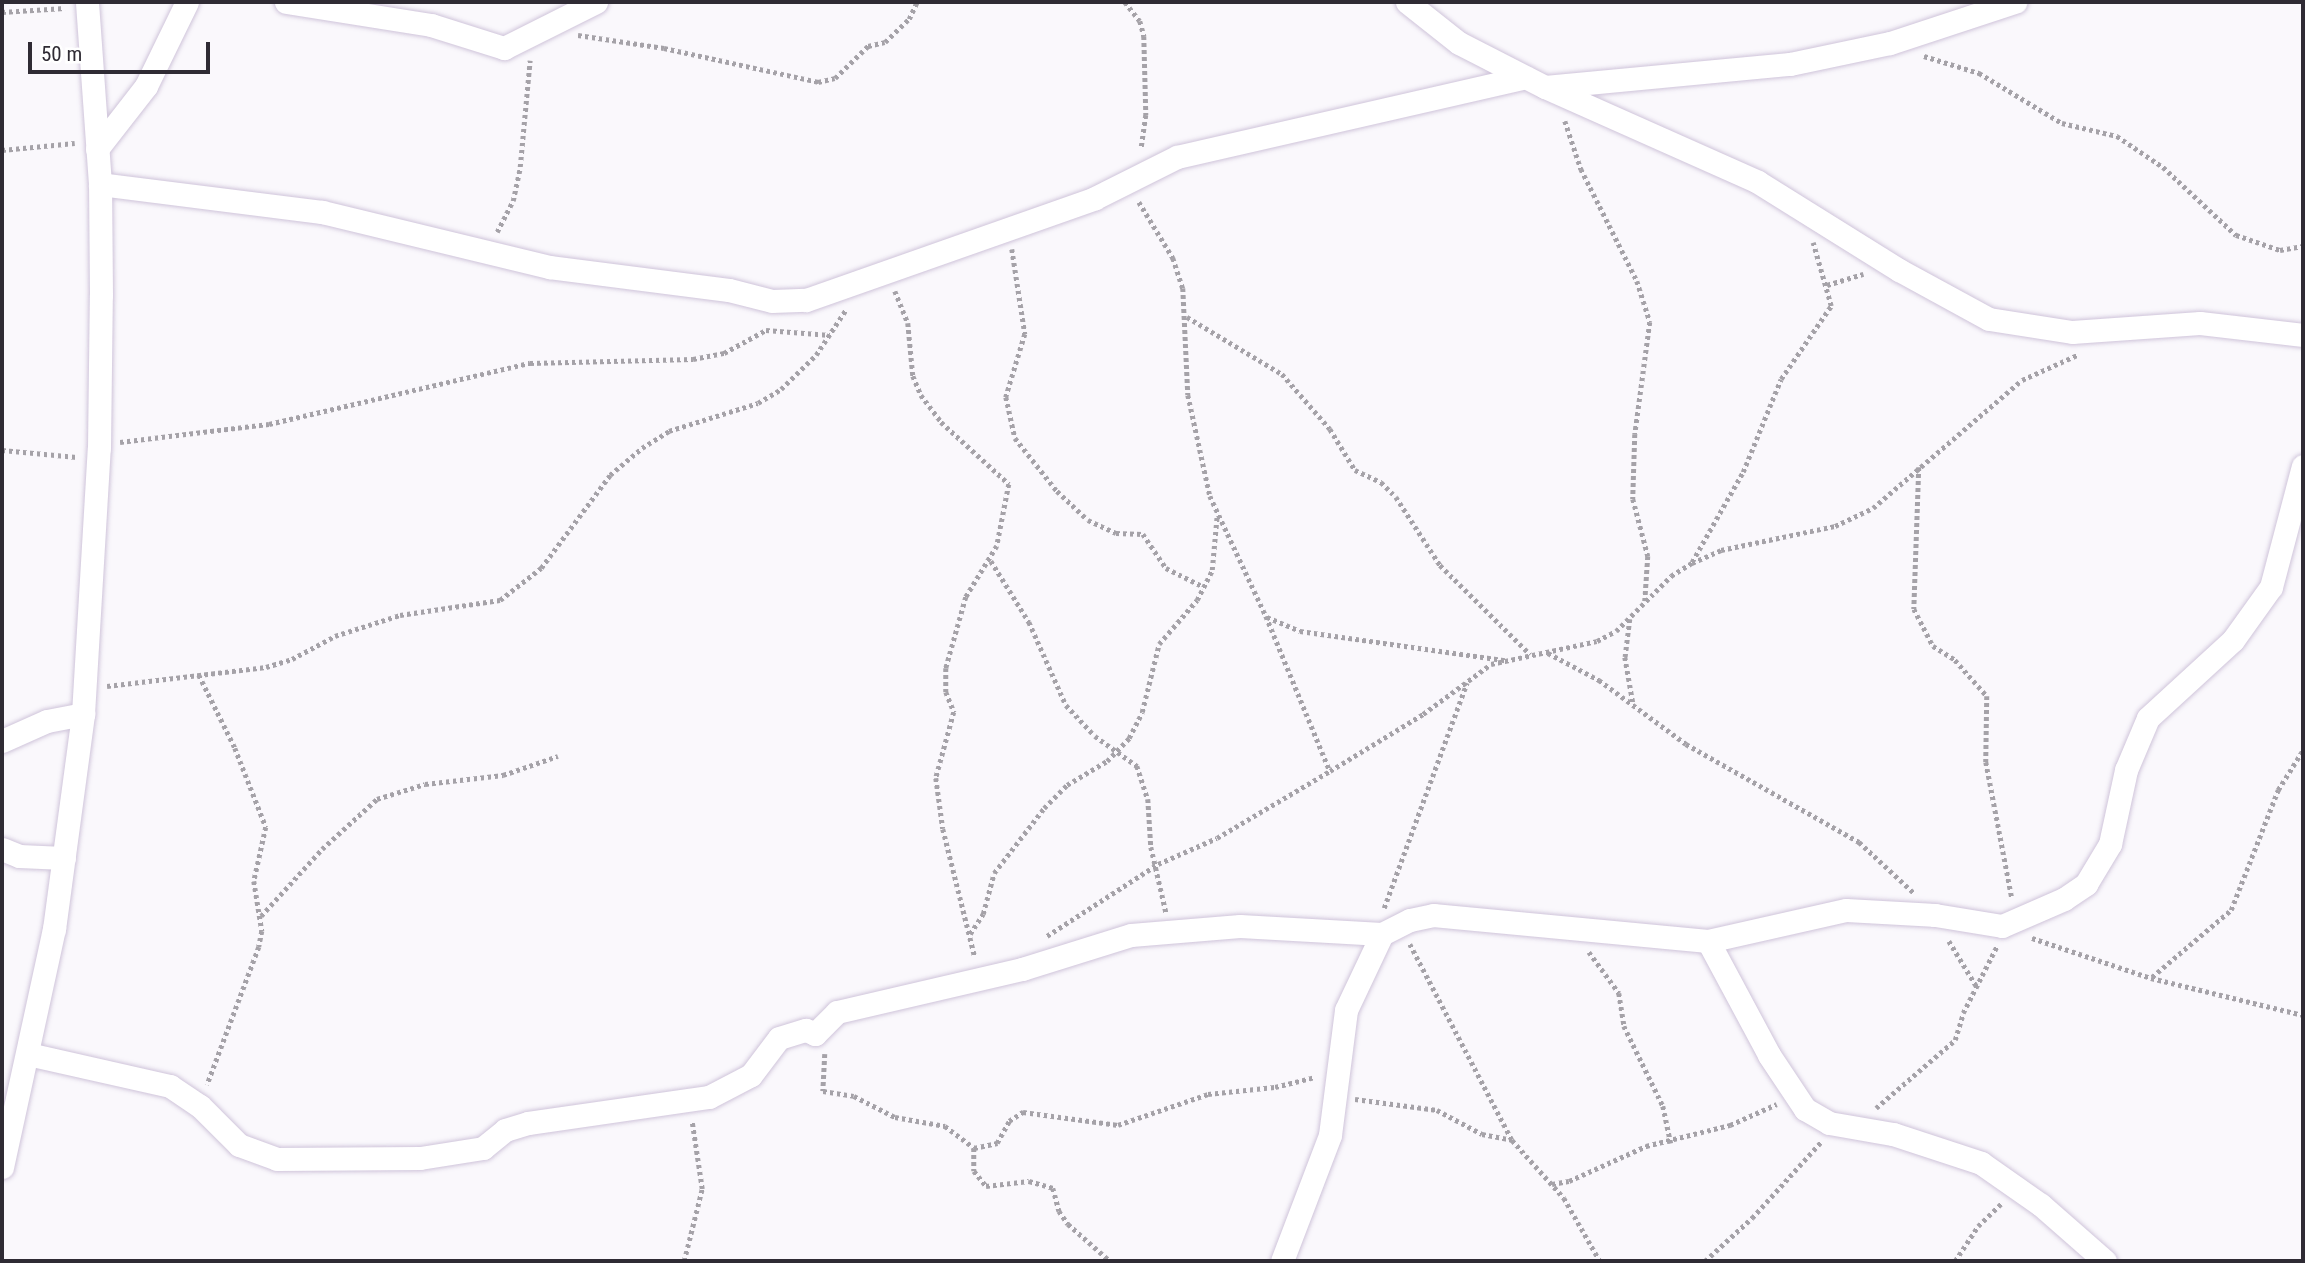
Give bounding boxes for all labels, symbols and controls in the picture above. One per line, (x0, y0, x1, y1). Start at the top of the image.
scale bar (32, 28, 214, 72)
text: 50 m (41, 42, 82, 66)

